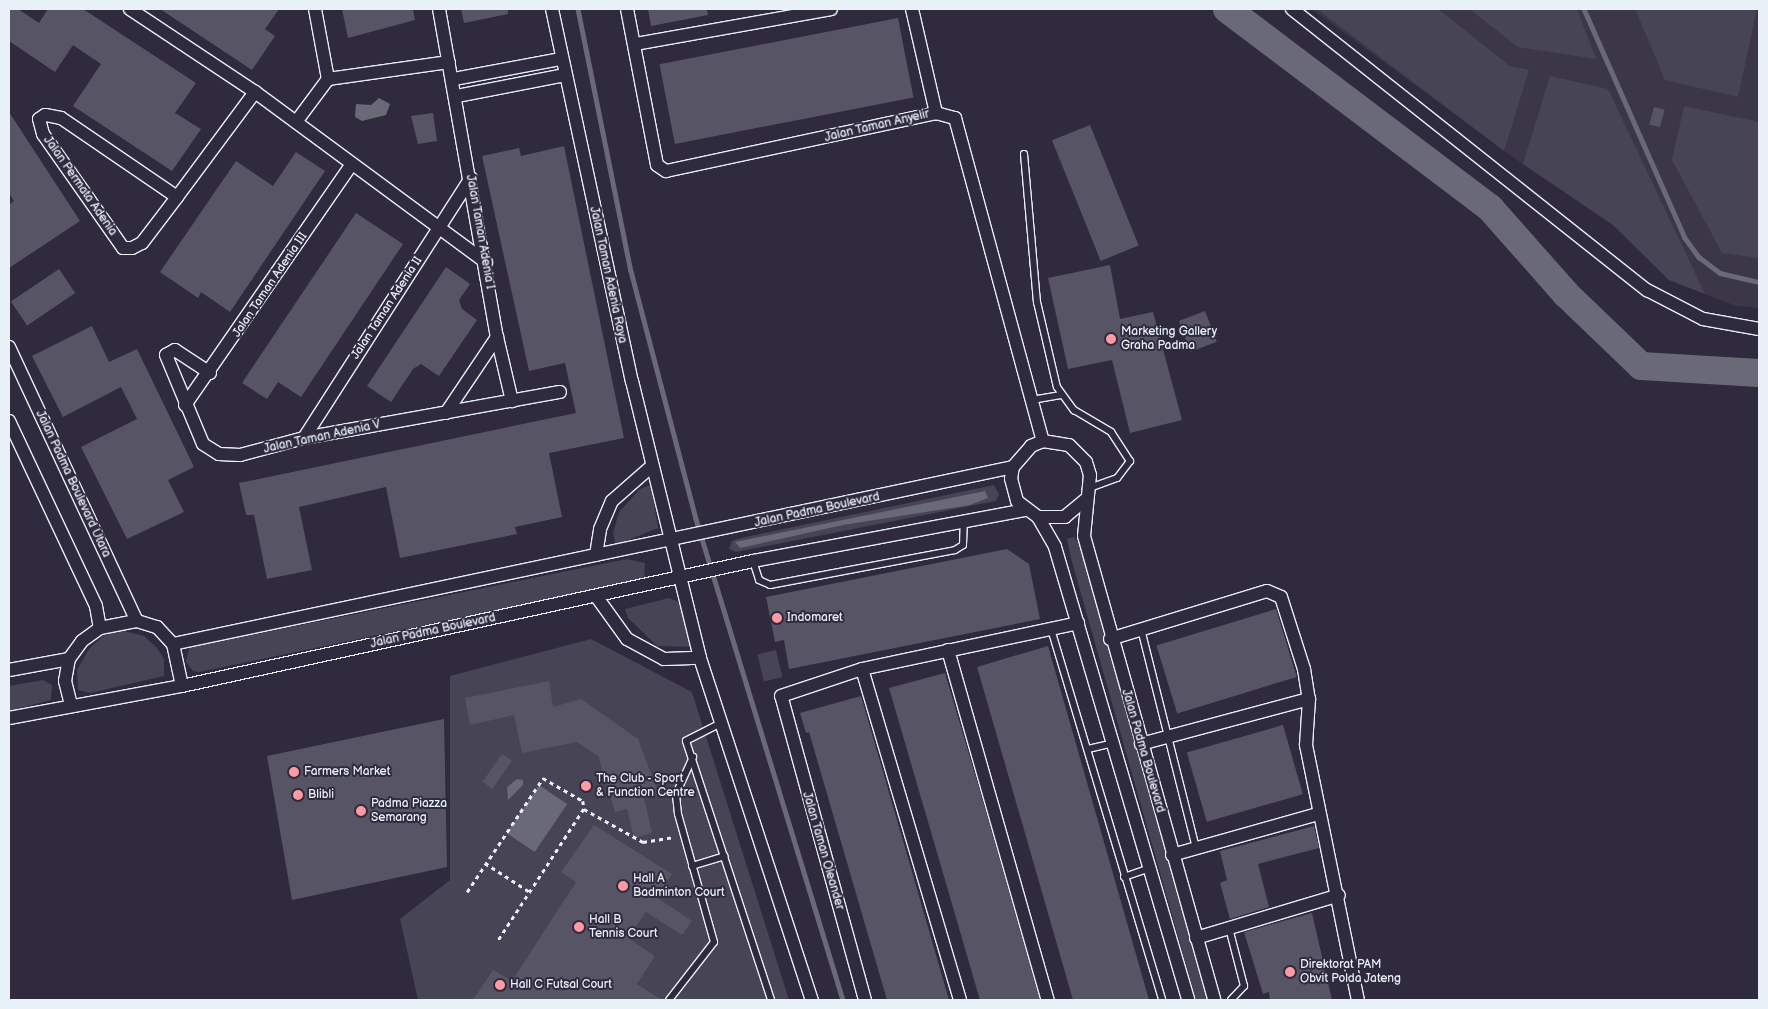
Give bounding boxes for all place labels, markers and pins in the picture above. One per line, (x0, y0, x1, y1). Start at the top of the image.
place label: Marketing Gallery Graha Padma (1121, 325, 1217, 353)
marker: Marketing Gallery Graha Padma (1105, 333, 1117, 345)
place label: Indomaret (787, 611, 843, 625)
marker: Indomaret (771, 612, 783, 624)
place label: Farmers Market (304, 765, 390, 779)
marker: Farmers Market (288, 766, 300, 778)
place label: The Club - Sport & Function Centre (596, 772, 695, 800)
marker: The Club - Sport & Function Centre (580, 780, 592, 792)
place label: Blibli (308, 788, 334, 802)
marker: Blibli (292, 789, 304, 801)
place label: Padma Piazza Semarang (371, 797, 447, 825)
marker: Padma Piazza Semarang (355, 805, 367, 817)
place label: Hall A Badminton Court (633, 872, 725, 900)
marker: Hall A Badminton Court (617, 880, 629, 892)
place label: Hall B Tennis Court (589, 913, 658, 941)
marker: Hall B Tennis Court (573, 921, 585, 933)
place label: Direktorat PAM Obvit Polda Jateng (1300, 958, 1402, 986)
marker: Direktorat PAM Obvit Polda Jateng (1284, 966, 1296, 978)
place label: Hall C Futsal Court (510, 978, 612, 992)
marker: Hall C Futsal Court (494, 979, 506, 991)

